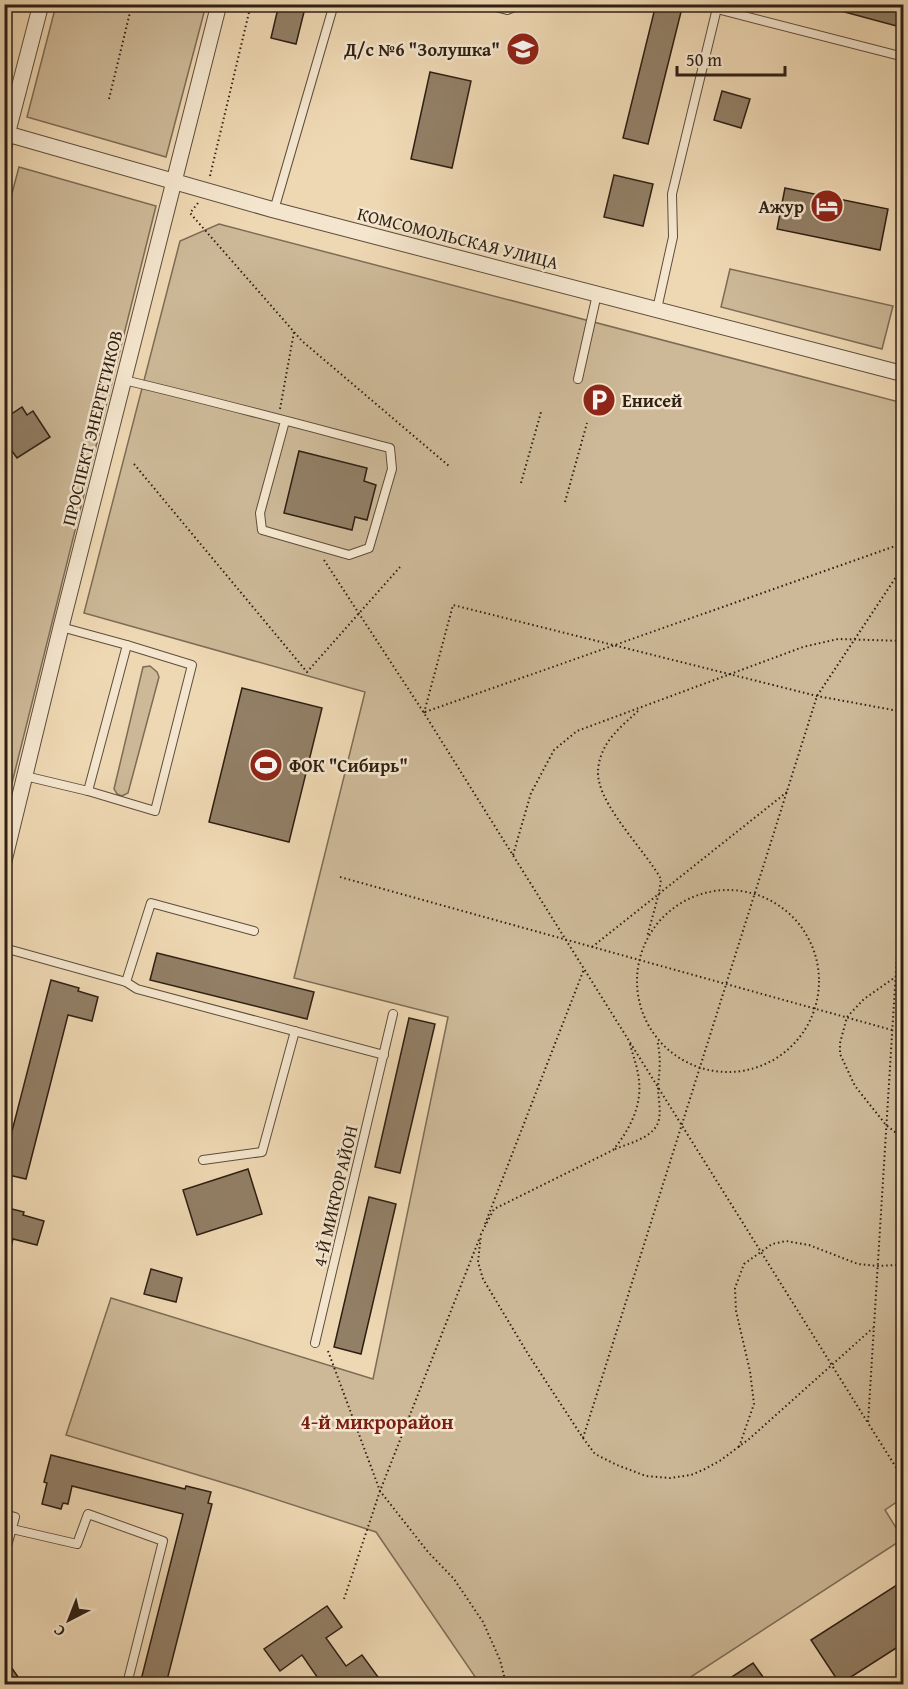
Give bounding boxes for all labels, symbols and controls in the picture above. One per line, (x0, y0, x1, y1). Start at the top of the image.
school or university icon: Д/с №6 "Золушка" (505, 31, 541, 67)
place label: Д/с №6 "Золушка" (343, 36, 500, 63)
scale bar (677, 39, 785, 77)
text: 50 m (686, 46, 722, 73)
hotel icon: Ажур (809, 188, 845, 224)
place label: Ажур (758, 193, 804, 220)
street label: КОМСОМОЛЬСКАЯ УЛИЦА (354, 200, 562, 276)
street label: ПРОСПЕКТ ЭНЕРГЕТИКОВ (55, 327, 129, 529)
parking icon: Енисей (581, 382, 617, 418)
place label: Енисей (622, 387, 682, 414)
sports icon: ФОК "Сибирь" (248, 747, 284, 783)
place label: ФОК "Сибирь" (289, 752, 408, 779)
street label: 4-Й МИКРОРАЙОН (306, 1123, 364, 1269)
district label: 4-й микрорайон (301, 1407, 453, 1436)
north arrow (39, 1590, 99, 1650)
text: С (48, 1619, 70, 1643)

